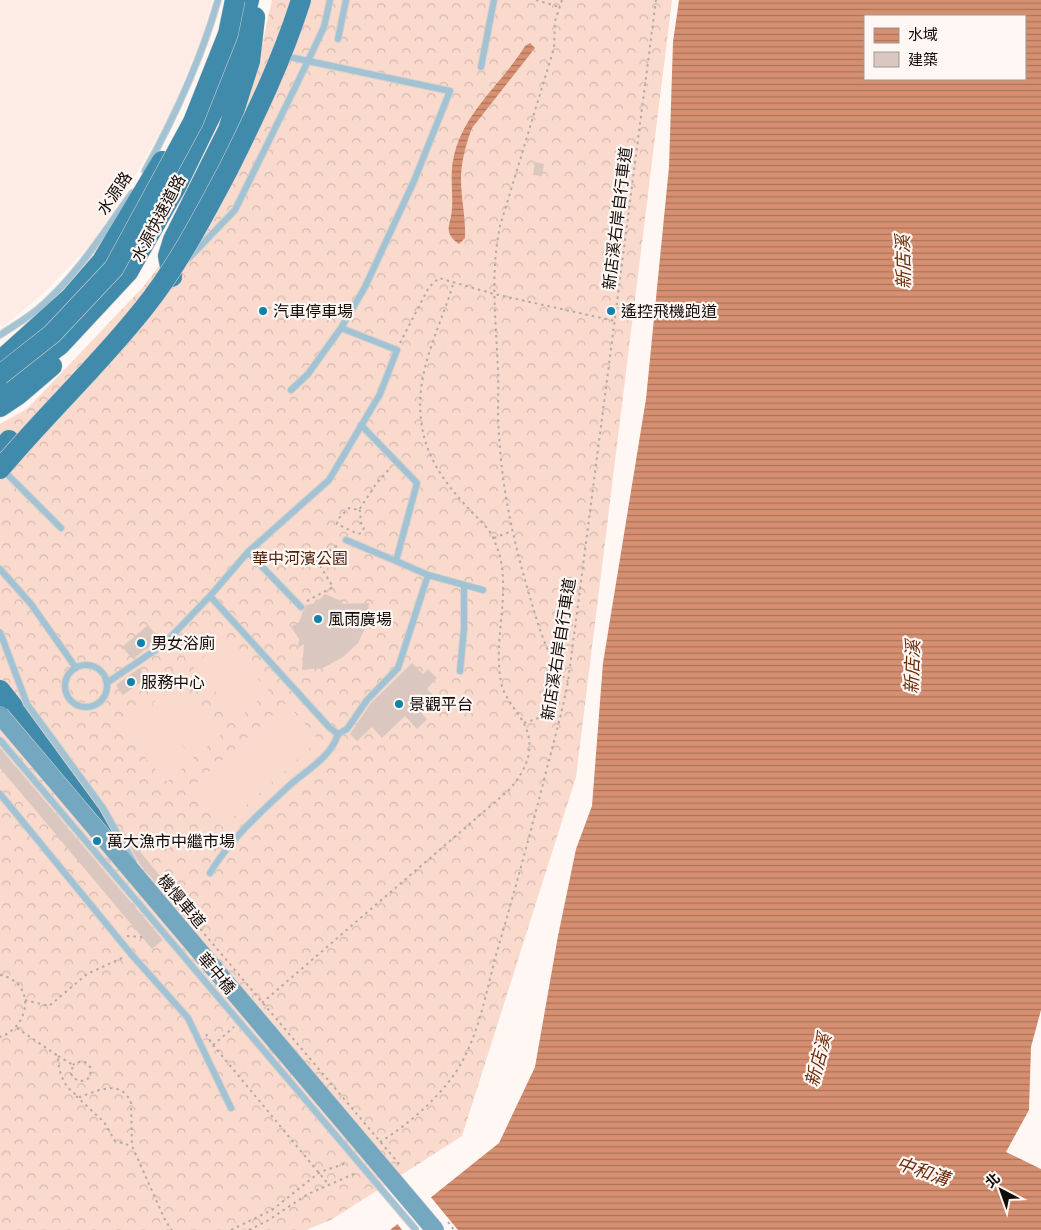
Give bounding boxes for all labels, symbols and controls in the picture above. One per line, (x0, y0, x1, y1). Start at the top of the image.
legend (864, 15, 1026, 80)
text: 水域 (908, 24, 938, 45)
text: 建築 (908, 49, 938, 70)
street label: 新店溪右岸自行車道 (597, 145, 637, 291)
street label: 水源路 (91, 167, 137, 219)
street label: 水源快速道路 (126, 170, 190, 266)
water label: 新店溪 (890, 232, 916, 289)
place label: 汽車停車場 (273, 300, 353, 322)
place label: 遙控飛機跑道 (621, 300, 717, 322)
marker: 汽車停車場 (257, 305, 269, 317)
marker: 遙控飛機跑道 (605, 305, 617, 317)
park label: 華中河濱公園 (252, 547, 348, 569)
street label: 新店溪右岸自行車道 (536, 576, 580, 722)
place label: 風雨廣場 (328, 608, 392, 630)
marker: 風雨廣場 (312, 613, 324, 625)
place label: 男女浴廁 (151, 632, 215, 654)
marker: 男女浴廁 (135, 637, 147, 649)
water label: 新店溪 (899, 637, 926, 694)
place label: 服務中心 (141, 671, 205, 693)
marker: 服務中心 (125, 676, 137, 688)
place label: 景觀平台 (409, 693, 473, 715)
marker: 景觀平台 (393, 698, 405, 710)
place label: 萬大漁市中繼市場 (107, 830, 235, 852)
marker: 萬大漁市中繼市場 (91, 835, 103, 847)
street label: 機慢車道 (153, 869, 211, 933)
street label: 華中橋 (193, 948, 241, 998)
water label: 新店溪 (799, 1028, 838, 1089)
water label: 中和溝 (893, 1150, 955, 1193)
north arrow (976, 1165, 1026, 1215)
text: 北 (981, 1169, 1004, 1192)

